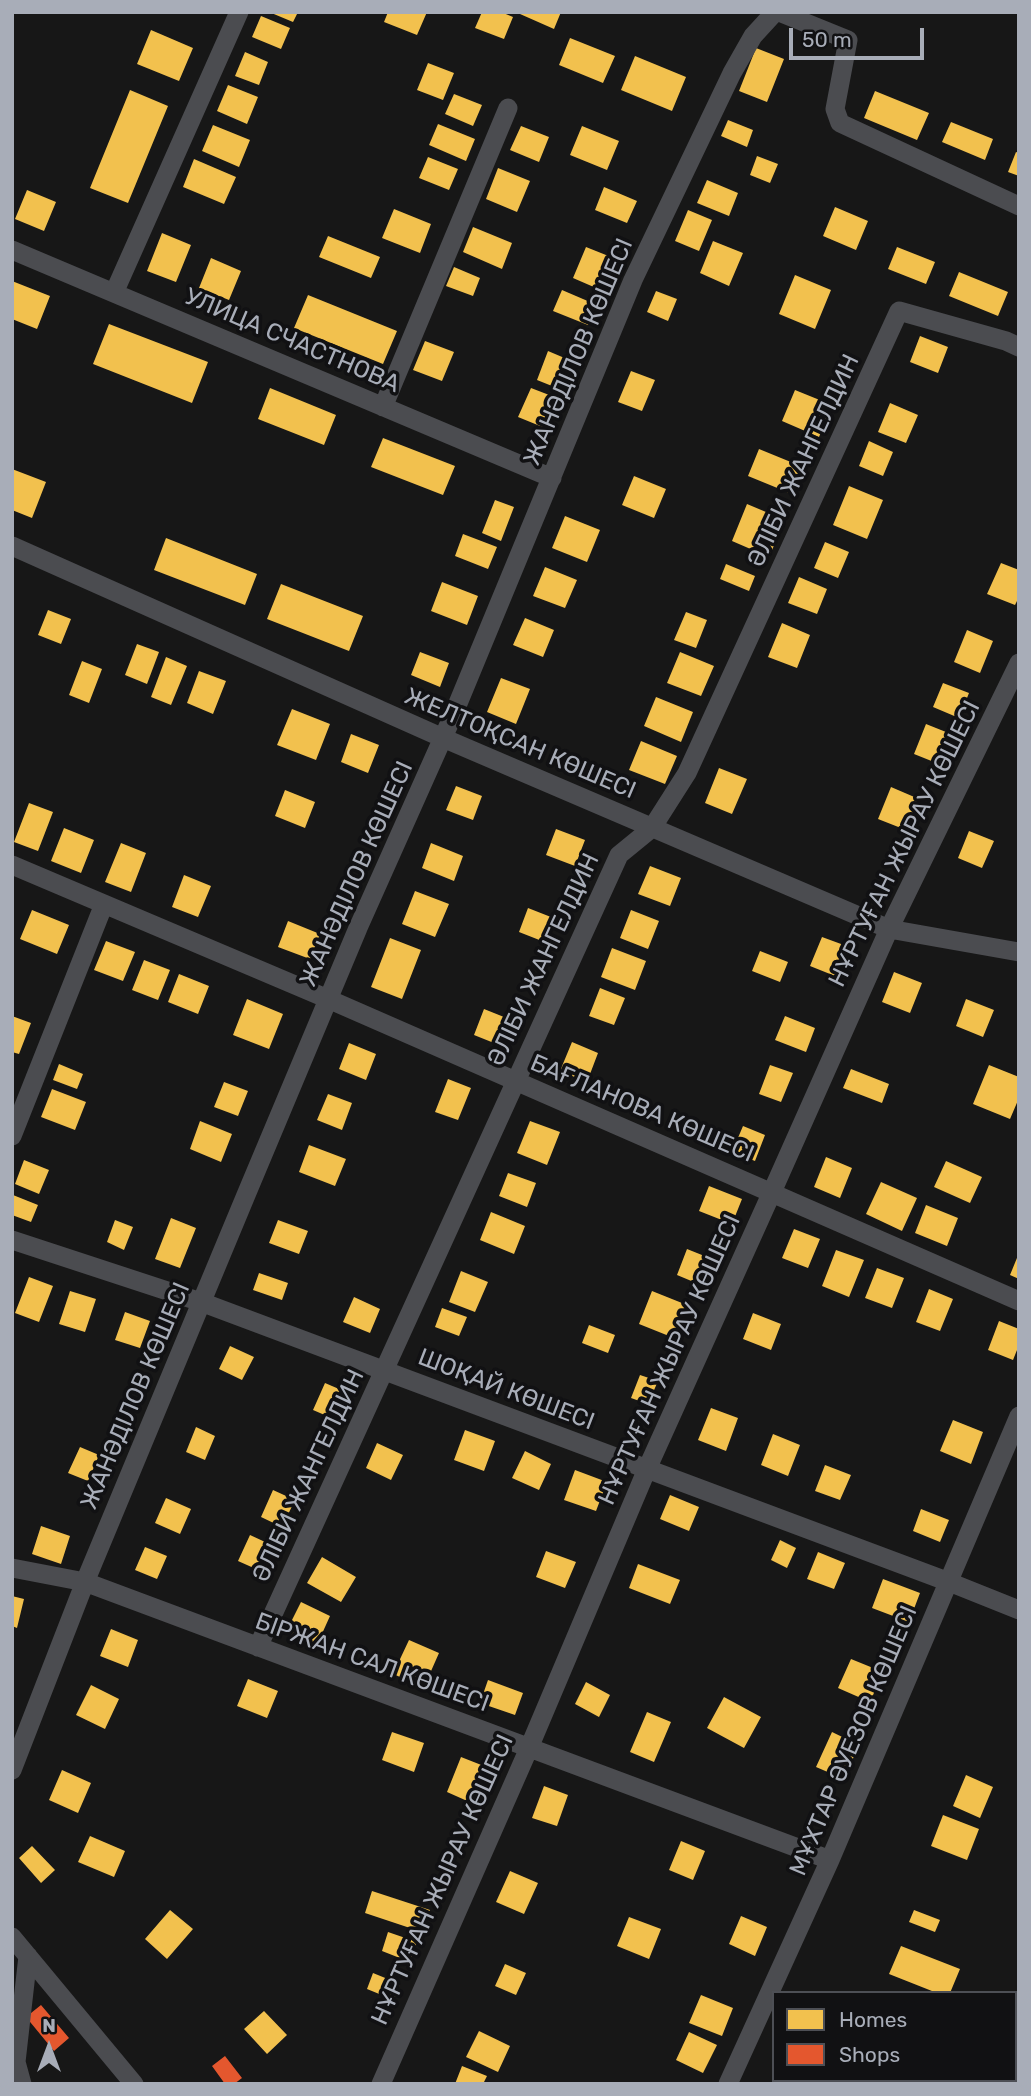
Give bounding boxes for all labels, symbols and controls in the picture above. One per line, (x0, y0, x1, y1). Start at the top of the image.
scale bar (793, 14, 928, 58)
text: 50 m (802, 27, 852, 52)
street label: ЖАНӘДІЛОВ КӨШЕСІ (518, 234, 640, 470)
street label: УЛИЦА СЧАСТНОВА (180, 283, 404, 399)
street label: ӘЛІБИ ЖАНГЕЛДИН (742, 350, 866, 572)
street label: ЖЕЛТОҚСАН КӨШЕСІ (400, 682, 640, 806)
street label: НҰРТУҒАН ЖЫРАУ КӨШЕСІ (823, 696, 987, 992)
street label: ЖАНӘДІЛОВ КӨШЕСІ (294, 757, 420, 991)
street label: ӘЛІБИ ЖАНГЕЛДИН (482, 849, 606, 1071)
street label: БАҒЛАНОВА КӨШЕСІ (526, 1049, 758, 1169)
street label: НҰРТУҒАН ЖЫРАУ КӨШЕСІ (593, 1210, 747, 1510)
street label: ЖАНӘДІЛОВ КӨШЕСІ (75, 1278, 197, 1514)
street label: ШОҚАЙ КӨШЕСІ (414, 1343, 598, 1437)
street label: ӘЛІБИ ЖАНГЕЛДИН (247, 1365, 371, 1587)
street label: МҰХТАР ӘУЕЗОВ КӨШЕСІ (784, 1602, 924, 1880)
street label: БІРЖАН САЛ КӨШЕСІ (251, 1607, 493, 1719)
street label: НҰРТУҒАН ЖЫРАУ КӨШЕСІ (366, 1730, 520, 2030)
legend (772, 1991, 1017, 2082)
text: Homes (839, 2007, 907, 2032)
north arrow (14, 2012, 84, 2082)
text: N (42, 2014, 56, 2037)
text: Shops (839, 2042, 900, 2067)

